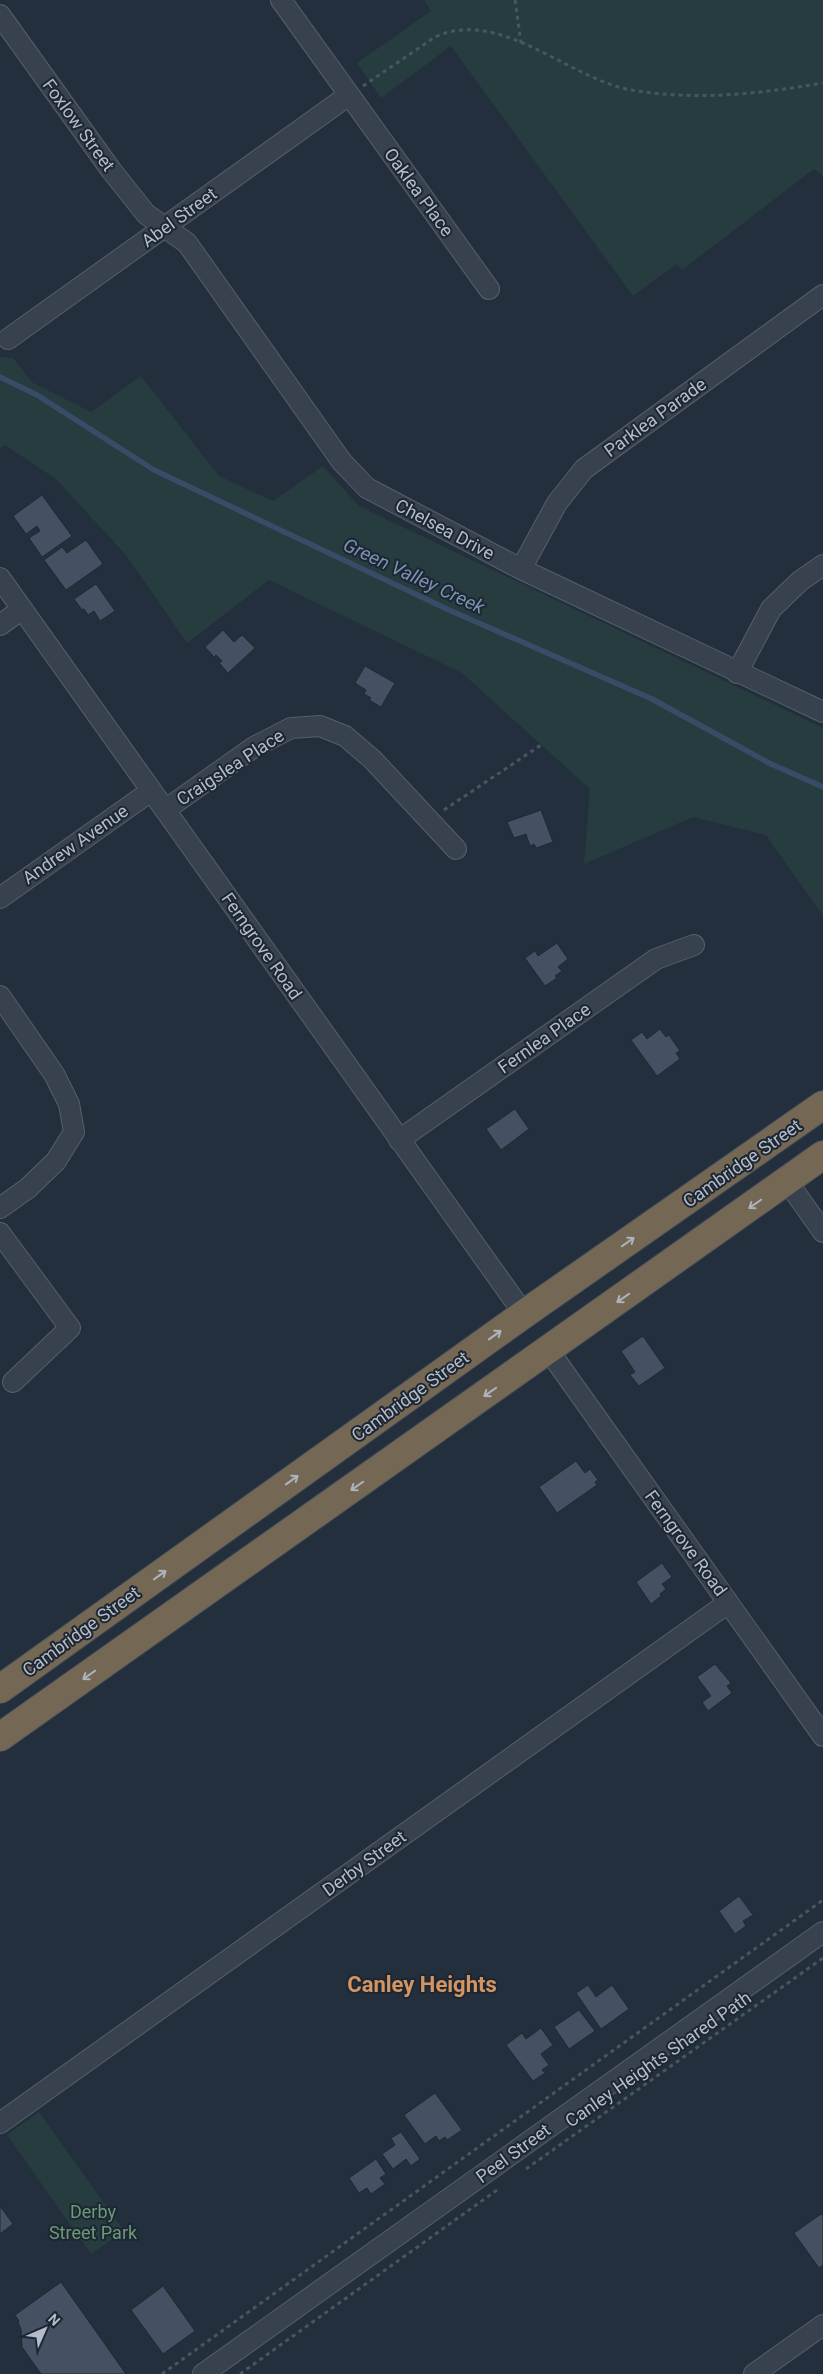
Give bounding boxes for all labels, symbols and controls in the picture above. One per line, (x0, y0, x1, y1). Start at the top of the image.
street label: Foxlow Street (38, 75, 120, 175)
street label: Oaklea Place (380, 144, 458, 240)
street label: Abel Street (137, 183, 221, 251)
street label: Parklea Parade (600, 373, 710, 461)
street label: Chelsea Drive (392, 494, 498, 564)
water label: Green Valley Creek (340, 533, 489, 619)
street label: Craigslea Place (172, 725, 288, 809)
street label: Andrew Avenue (18, 800, 132, 888)
street label: Ferngrove Road (217, 889, 307, 1003)
street label: Fernlea Place (494, 998, 594, 1078)
street label: Cambridge Street (679, 1114, 805, 1212)
one-way arrow (748, 1199, 762, 1209)
one-way arrow (621, 1237, 635, 1247)
one-way arrow (616, 1293, 630, 1303)
one-way arrow (488, 1330, 502, 1340)
street label: Cambridge Street (347, 1346, 473, 1446)
one-way arrow (483, 1387, 497, 1397)
one-way arrow (285, 1475, 299, 1485)
one-way arrow (350, 1481, 364, 1491)
street label: Ferngrove Road (641, 1486, 731, 1600)
one-way arrow (153, 1570, 167, 1580)
street label: Cambridge Street (18, 1581, 144, 1681)
one-way arrow (82, 1670, 96, 1680)
street label: Derby Street (318, 1826, 410, 1900)
district label: Canley Heights (347, 1972, 497, 1997)
street label: Canley Heights Shared Path (561, 1987, 755, 2131)
street label: Peel Street (472, 2119, 554, 2187)
park label: Derby Street Park (49, 2201, 138, 2243)
north arrow (20, 2304, 70, 2354)
text: N (45, 2311, 63, 2329)

